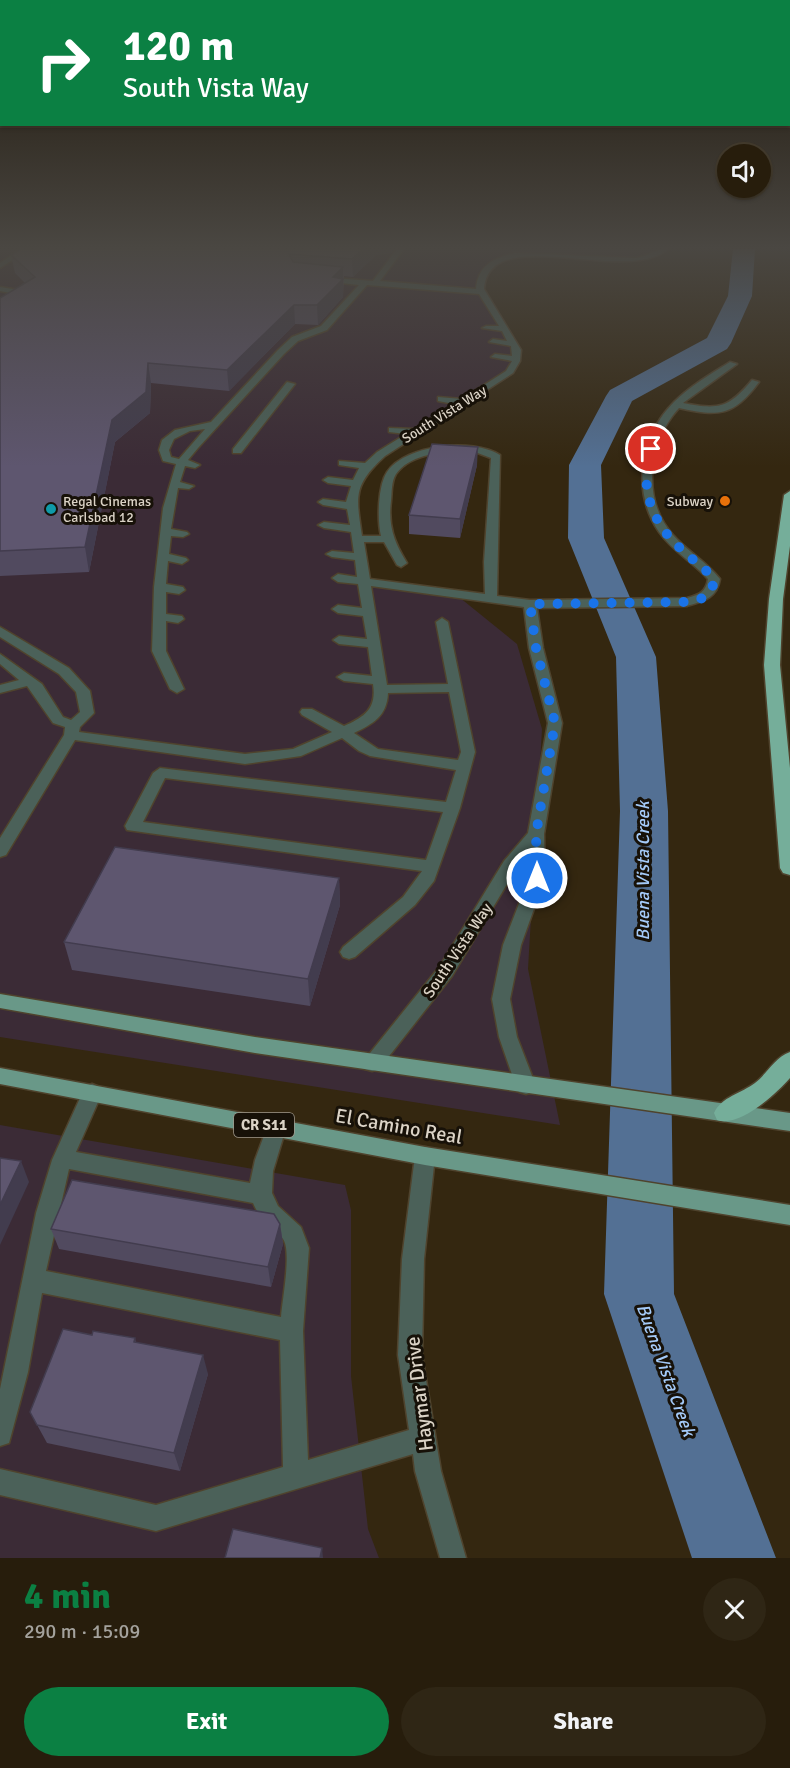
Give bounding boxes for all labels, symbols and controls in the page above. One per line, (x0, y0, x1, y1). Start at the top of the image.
text: 120 m (123, 21, 234, 72)
icon: right (24, 24, 102, 102)
text: South Vista Way (123, 72, 309, 105)
map controls (717, 144, 771, 198)
button: sound (717, 144, 771, 198)
street label: South Vista Way (399, 381, 490, 447)
pin (625, 423, 676, 474)
icon: arrive (634, 432, 667, 465)
place label: Regal Cinemas Carlsbad 12 (63, 493, 151, 526)
place label: Subway (667, 493, 713, 510)
marker: Subway (718, 494, 732, 508)
marker: Regal Cinemas Carlsbad 12 (44, 502, 58, 516)
water label: Buena Vista Creek (632, 799, 654, 941)
position arrow (505, 846, 569, 910)
street label: South Vista Way (419, 899, 497, 1002)
street label: El Camino Real (333, 1103, 464, 1150)
road number: CR S11 (234, 1113, 294, 1137)
water label: Buena Vista Creek (632, 1301, 701, 1441)
street label: Haymar Drive (400, 1335, 439, 1453)
text: 4 min (24, 1574, 111, 1619)
button: close (703, 1578, 766, 1641)
text: 290 m · 15:09 (24, 1619, 140, 1644)
button: Exit (24, 1687, 389, 1756)
button: Share (401, 1687, 766, 1756)

